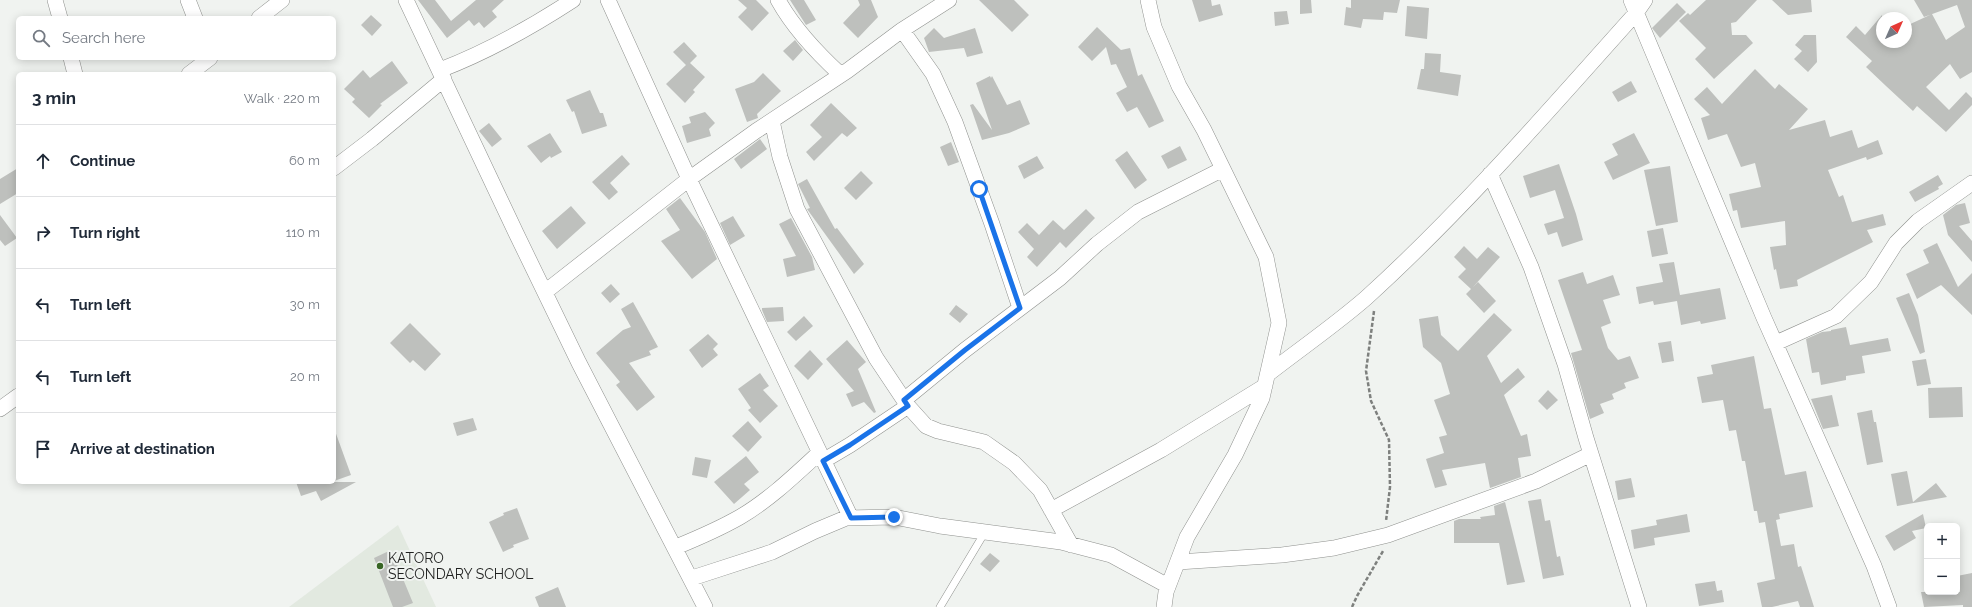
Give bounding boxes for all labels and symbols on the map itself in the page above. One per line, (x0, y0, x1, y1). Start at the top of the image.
north arrow (1876, 12, 1912, 48)
route start (970, 180, 988, 198)
route end (885, 508, 903, 526)
place label: KATORO SECONDARY SCHOOL (388, 550, 533, 582)
marker: KATORO SECONDARY SCHOOL (375, 561, 385, 571)

